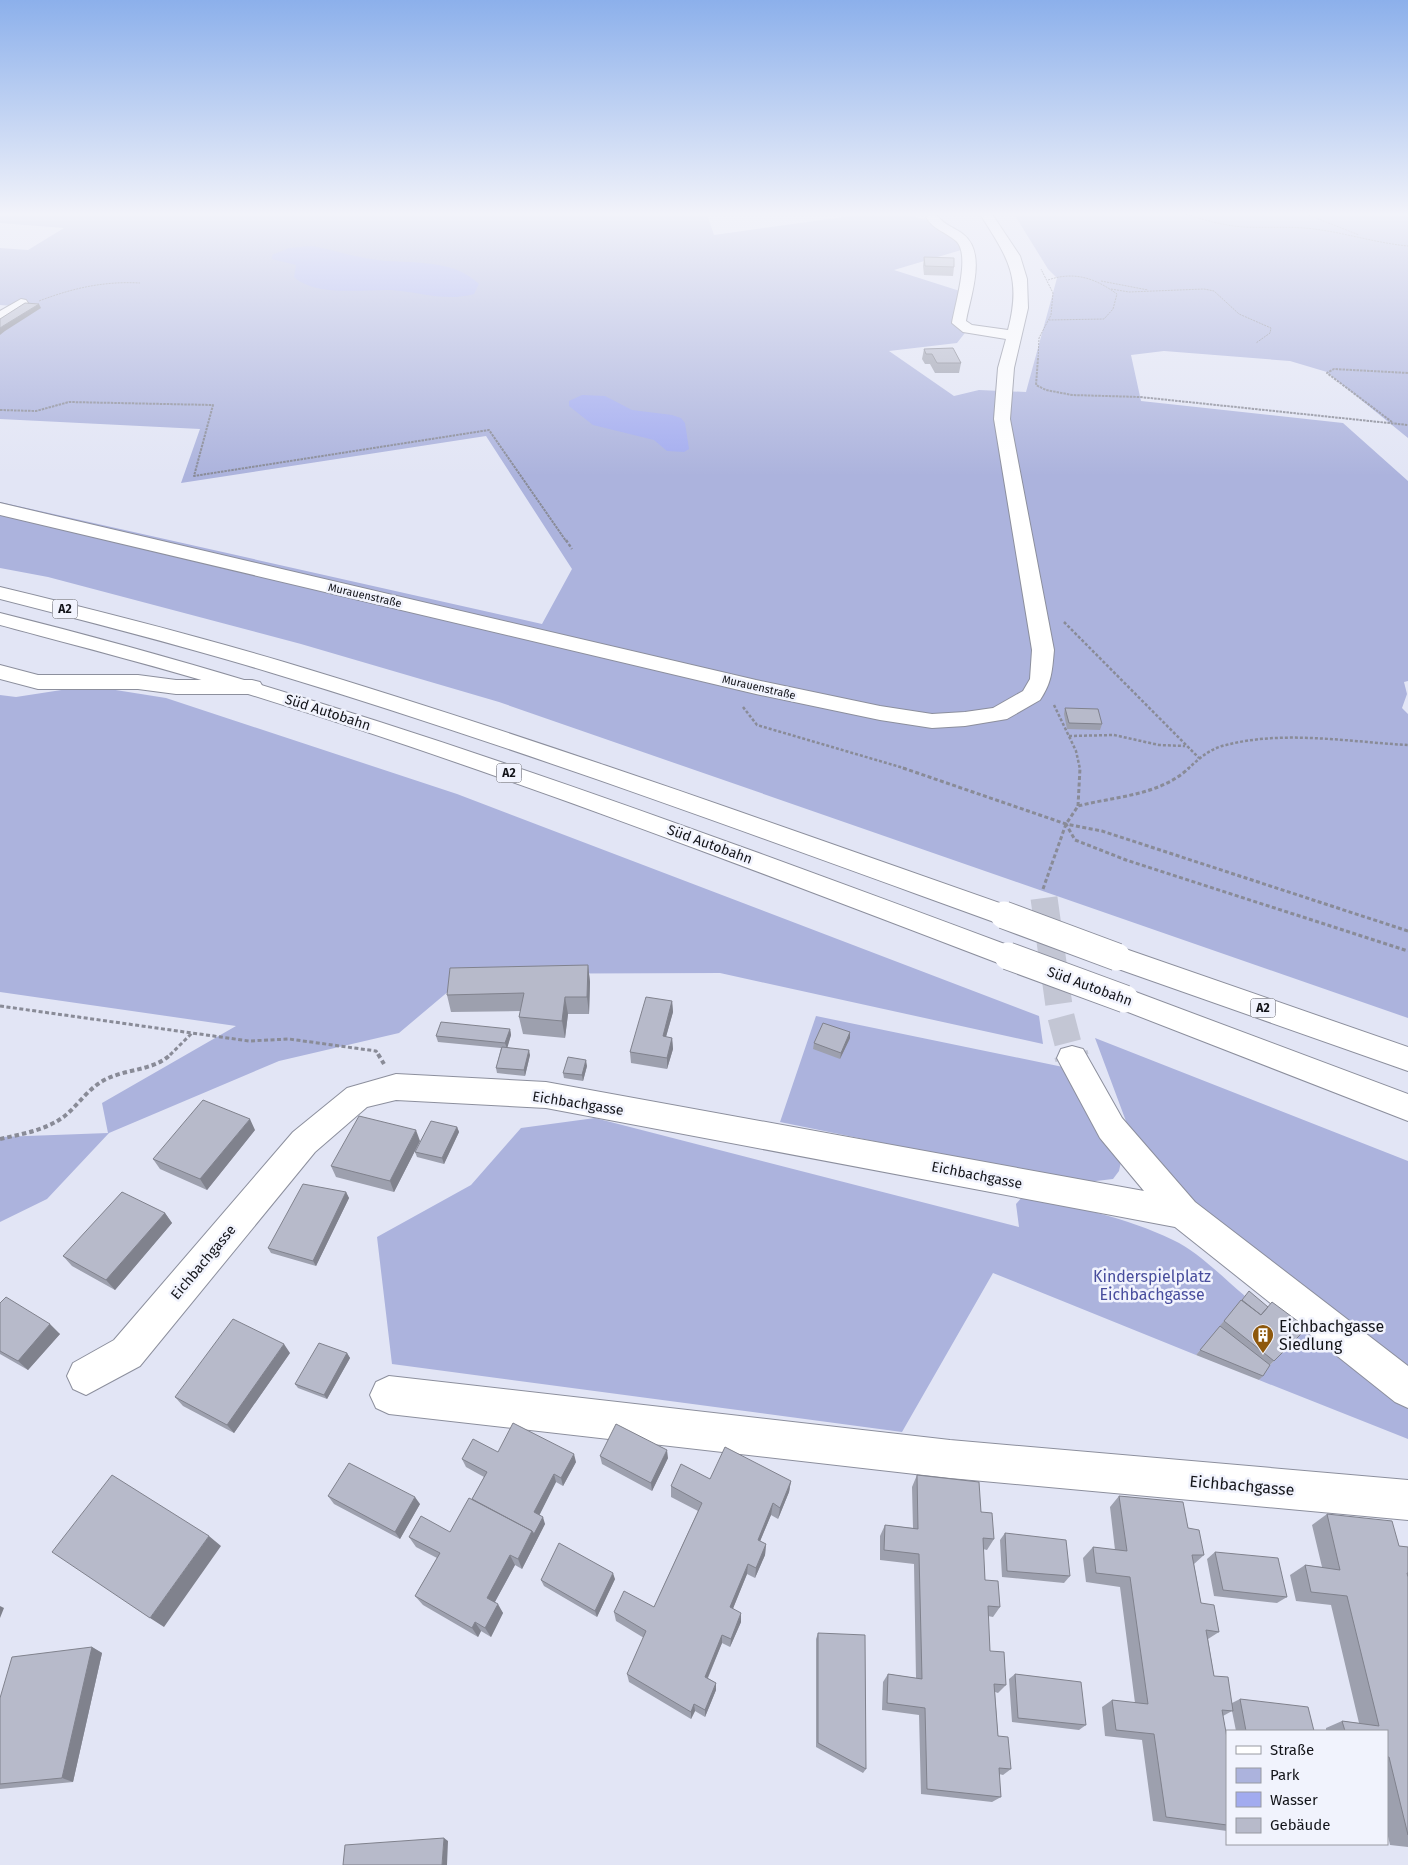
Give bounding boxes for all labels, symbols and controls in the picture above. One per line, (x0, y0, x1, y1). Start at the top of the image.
street label: Murauenstraße (327, 581, 403, 610)
road number: A2 (52, 600, 78, 618)
street label: Murauenstraße (721, 673, 797, 702)
street label: Süd Autobahn (283, 691, 373, 734)
road number: A2 (496, 764, 522, 782)
street label: Süd Autobahn (665, 821, 755, 868)
street label: Süd Autobahn (1045, 963, 1135, 1010)
road number: A2 (1250, 998, 1276, 1018)
street label: Eichbachgasse (531, 1088, 625, 1119)
street label: Eichbachgasse (930, 1158, 1024, 1193)
street label: Eichbachgasse (167, 1222, 239, 1303)
park label: Kinderspielplatz Eichbachgasse (1093, 1267, 1211, 1304)
place label: Eichbachgasse Siedlung (1279, 1317, 1384, 1354)
building icon: Eichbachgasse Siedlung (1251, 1323, 1275, 1354)
street label: Eichbachgasse (1189, 1471, 1295, 1500)
legend (1226, 1730, 1388, 1845)
text: Straße (1270, 1741, 1314, 1759)
text: Park (1270, 1766, 1300, 1784)
text: Wasser (1270, 1791, 1318, 1809)
text: Gebäude (1270, 1816, 1330, 1834)

